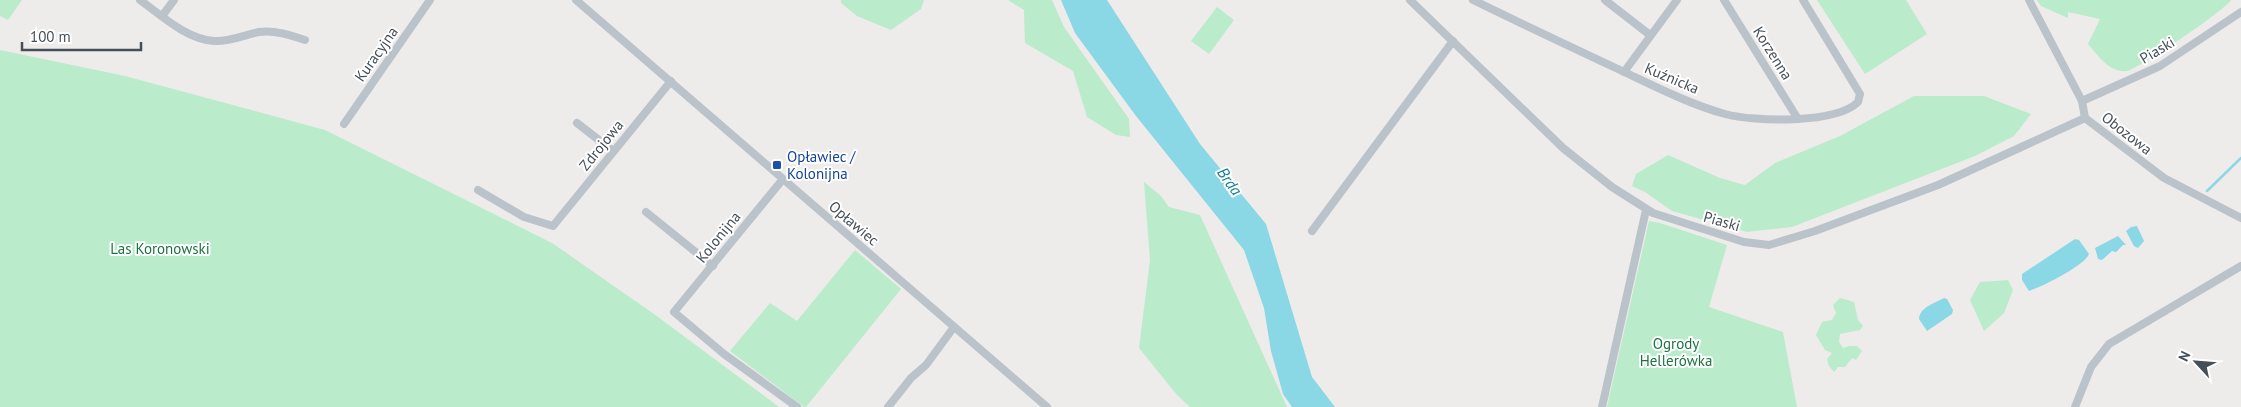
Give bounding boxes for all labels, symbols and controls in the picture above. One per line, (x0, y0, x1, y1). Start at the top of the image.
scale bar (22, 20, 141, 52)
street label: Kuracyjna (350, 23, 402, 85)
street label: Korzenna (1749, 23, 1797, 83)
text: 100 m (30, 27, 71, 46)
street label: Piaski (2136, 32, 2178, 68)
street label: Kuźnicka (1642, 58, 1702, 98)
street label: Obozowa (2098, 107, 2156, 159)
street label: Zdrojowa (575, 116, 627, 174)
place label: Opławiec / Kolonijna (787, 147, 856, 183)
marker: Opławiec / Kolonijna (771, 159, 783, 171)
water label: Brda (1213, 163, 1247, 199)
street label: Opławiec (825, 197, 883, 250)
street label: Kolonijna (691, 207, 745, 267)
street label: Piaski (1701, 207, 1743, 235)
park label: Las Koronowski (110, 239, 210, 258)
park label: Ogrody Hellerówka (1640, 334, 1712, 370)
north arrow (2171, 337, 2221, 387)
text: N (2174, 348, 2194, 364)

